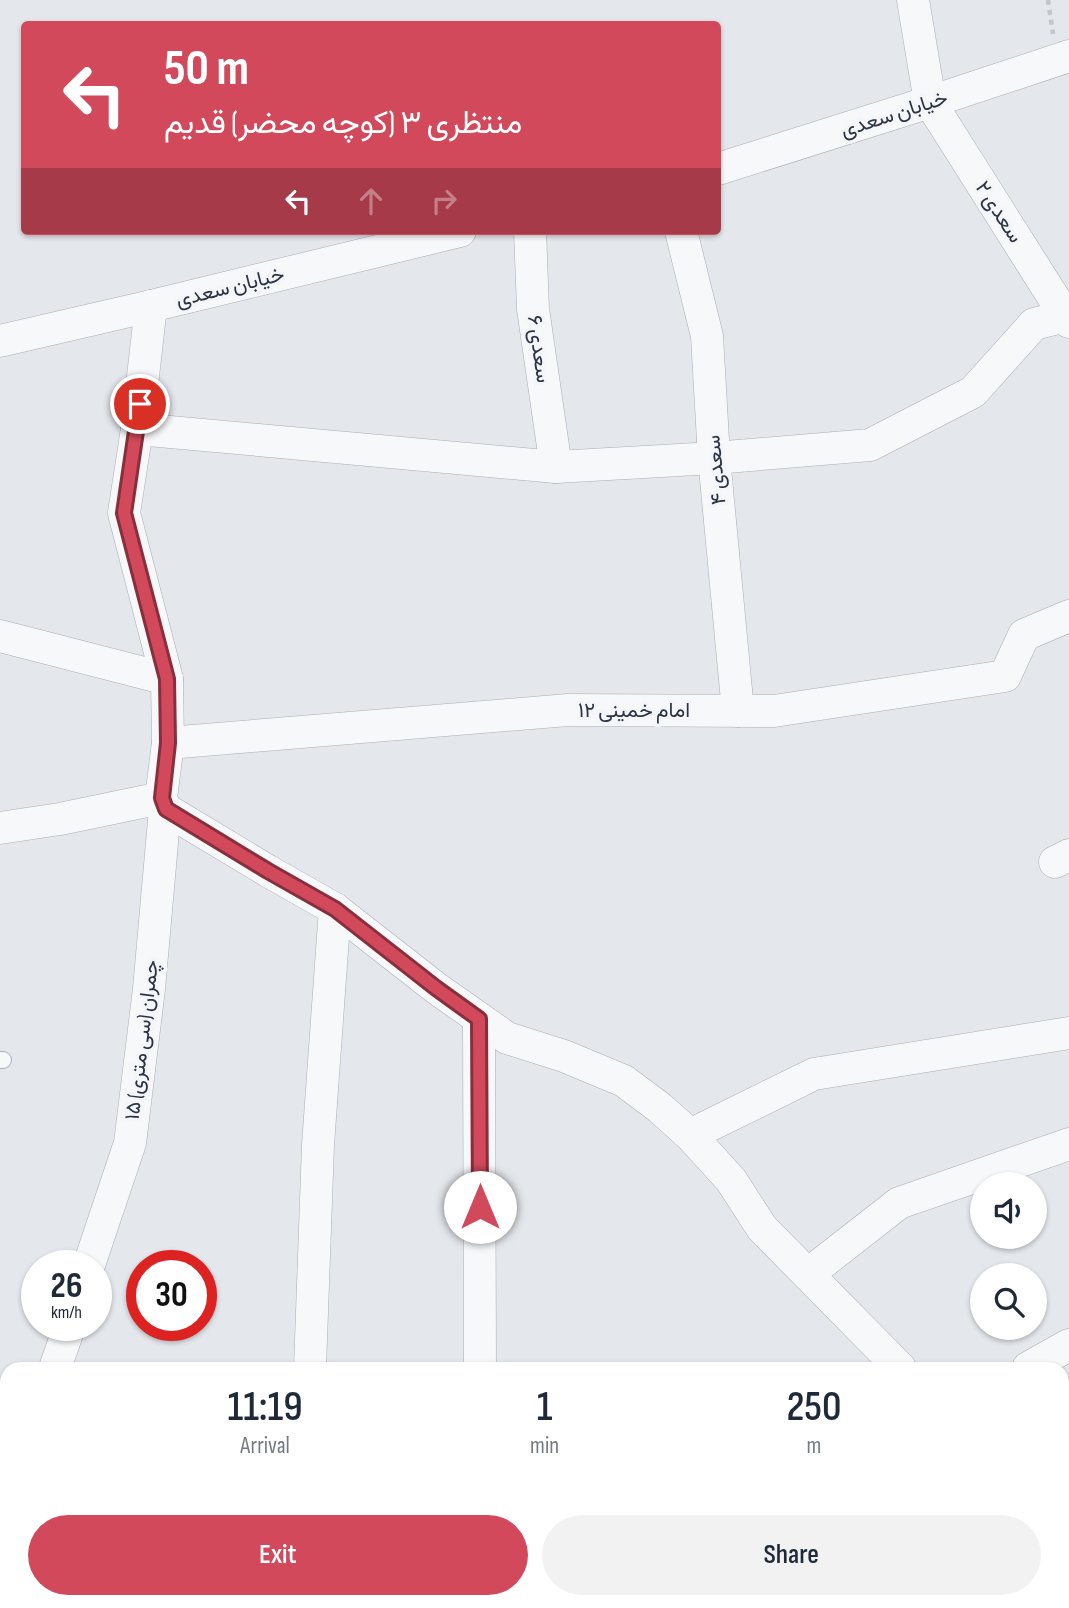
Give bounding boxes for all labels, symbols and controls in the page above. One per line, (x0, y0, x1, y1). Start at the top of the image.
text: 50 m (164, 40, 249, 99)
icon: left (49, 49, 140, 140)
street label: خیابان سعدی (837, 85, 951, 143)
text: منتظری ۳ (کوچه محضر) قدیم (164, 104, 522, 143)
street label: سعدی ۲ (970, 176, 1028, 248)
icon: left (279, 182, 317, 220)
icon: ahead (352, 182, 390, 220)
icon: right (425, 182, 463, 220)
street label: خیابان سعدی (173, 261, 287, 313)
street label: سعدی ۶ (522, 314, 556, 384)
pin (110, 374, 170, 434)
icon: arrive (121, 385, 159, 423)
street label: سعدی ۴ (701, 434, 731, 506)
street label: امام خمینی ۱۲ (578, 698, 690, 724)
street label: چمران (سی متری) ۱۵ (120, 958, 165, 1122)
position arrow (443, 1170, 517, 1244)
map controls (970, 1172, 1047, 1340)
button: sound (970, 1172, 1047, 1249)
speed limit sign: 30 (126, 1250, 217, 1341)
button: search (970, 1263, 1047, 1340)
text: 26 (51, 1265, 82, 1308)
text: km/h (51, 1302, 82, 1323)
text: 11:19 (227, 1382, 303, 1433)
text: 1 (537, 1382, 552, 1433)
text: 250 (786, 1382, 842, 1433)
text: Arrival (240, 1432, 290, 1460)
text: min (530, 1432, 559, 1460)
text: m (807, 1432, 821, 1460)
button: Exit (28, 1515, 528, 1595)
button: Share (542, 1515, 1041, 1595)

